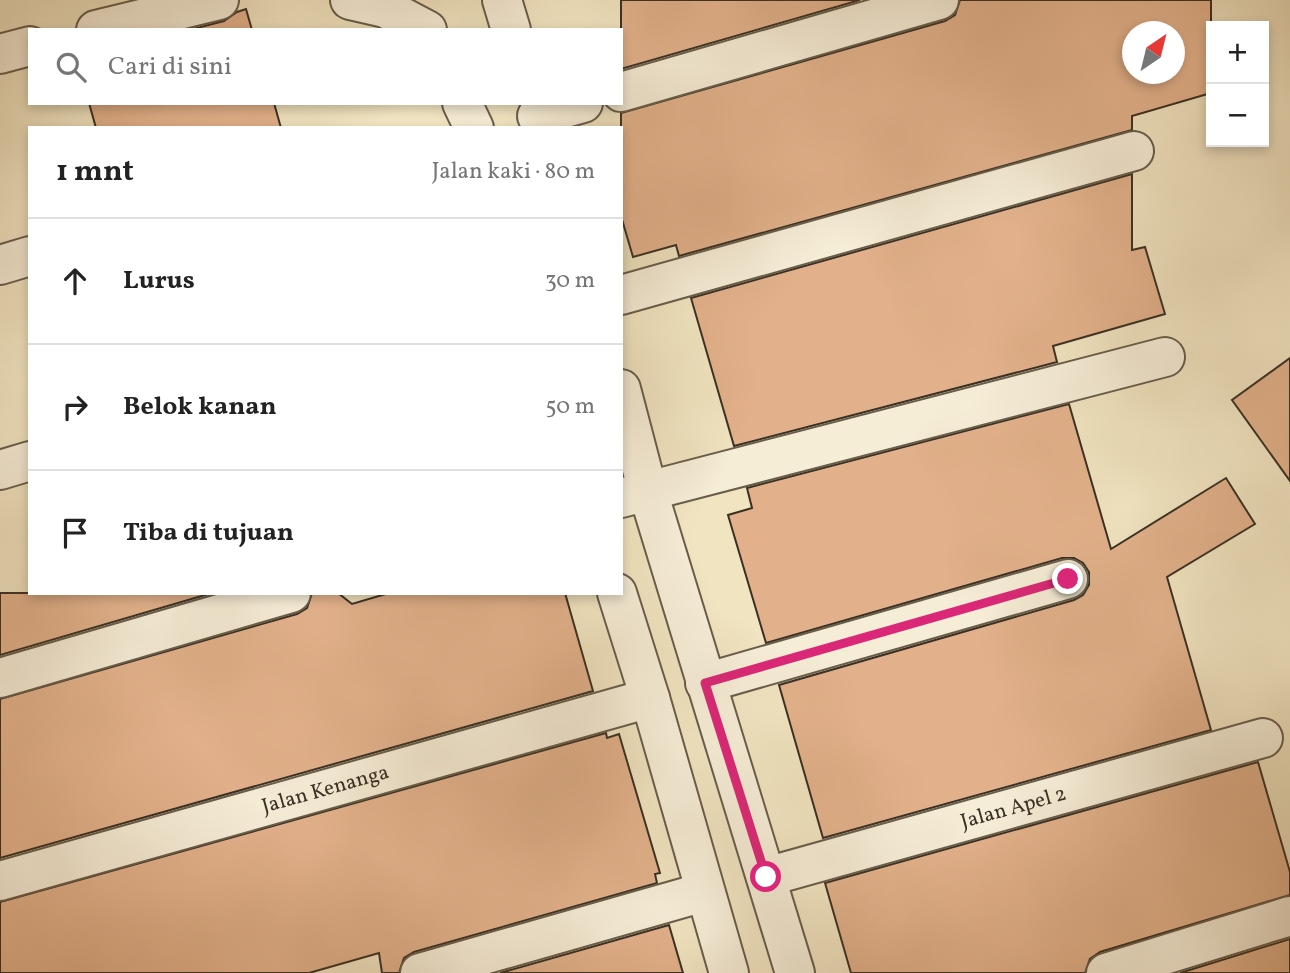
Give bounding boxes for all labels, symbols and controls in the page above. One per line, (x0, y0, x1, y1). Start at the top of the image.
north arrow (1122, 21, 1185, 84)
map controls (1206, 21, 1269, 147)
button: + (1206, 21, 1269, 84)
search box (28, 28, 623, 105)
icon: search (52, 48, 90, 86)
text: Cari di sini (108, 49, 232, 85)
button: − (1206, 84, 1269, 147)
text: 1 mnt (56, 151, 134, 193)
text: Jalan kaki · 80 m (432, 156, 595, 188)
icon: ahead (56, 262, 94, 300)
text: Lurus (123, 263, 195, 299)
text: 30 m (545, 265, 595, 297)
icon: right (56, 388, 94, 426)
text: Belok kanan (123, 389, 277, 425)
text: 50 m (546, 391, 595, 423)
icon: arrive (56, 514, 94, 552)
text: Tiba di tujuan (123, 515, 294, 551)
route end (1052, 563, 1083, 594)
street label: Jalan Kenanga (258, 758, 392, 821)
street label: Jalan Apel 2 (957, 779, 1070, 836)
route start (750, 861, 781, 892)

